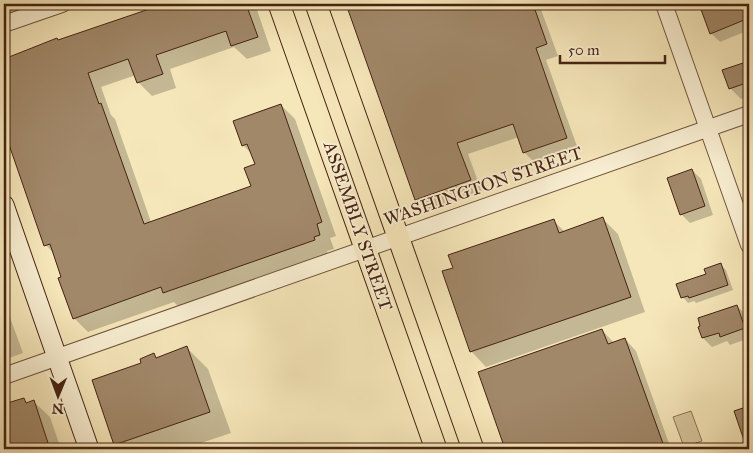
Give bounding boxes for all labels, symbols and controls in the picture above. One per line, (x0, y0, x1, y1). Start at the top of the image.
scale bar (560, 32, 666, 64)
text: 50 m (568, 41, 600, 59)
street label: ASSEMBLY STREET (318, 137, 397, 314)
street label: WASHINGTON STREET (381, 142, 585, 230)
north arrow (32, 370, 82, 420)
text: N (52, 400, 64, 417)

